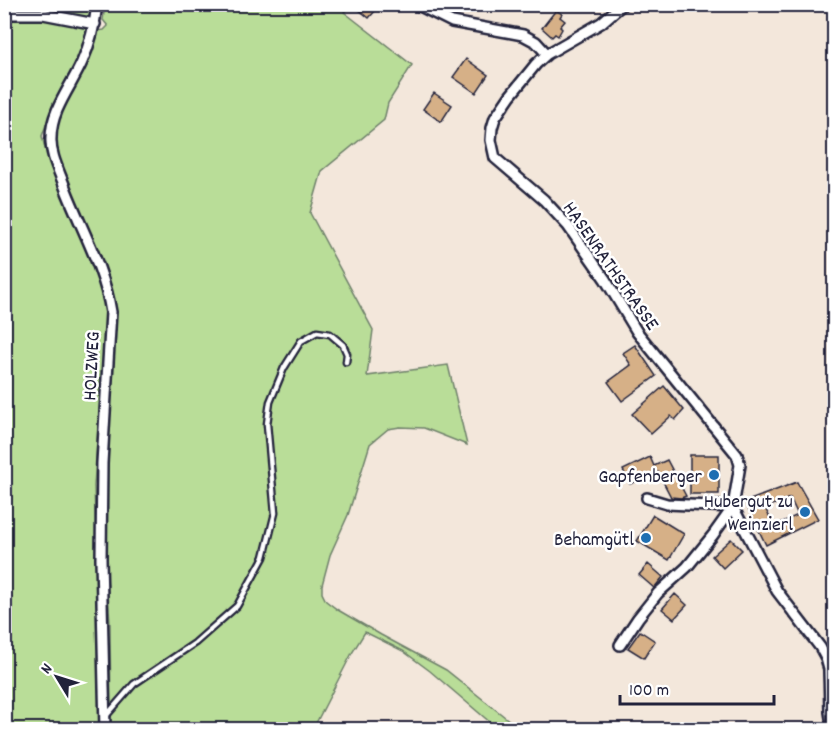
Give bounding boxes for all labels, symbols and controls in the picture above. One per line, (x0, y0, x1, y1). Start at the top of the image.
street label: HASENRATHSTRASSE (554, 196, 665, 337)
street label: HOLZWEG (77, 331, 109, 402)
place label: Gapfenberger (598, 464, 703, 492)
marker: Gapfenberger (707, 468, 721, 482)
place label: Hubergut zu Weinzierl (704, 489, 793, 540)
marker: Hubergut zu Weinzierl (798, 505, 812, 519)
place label: Behamgütl (554, 527, 634, 555)
marker: Behamgütl (639, 531, 653, 545)
north arrow (27, 647, 87, 707)
text: N (36, 659, 59, 679)
scale bar (620, 668, 774, 706)
text: 100 m (629, 679, 669, 704)

